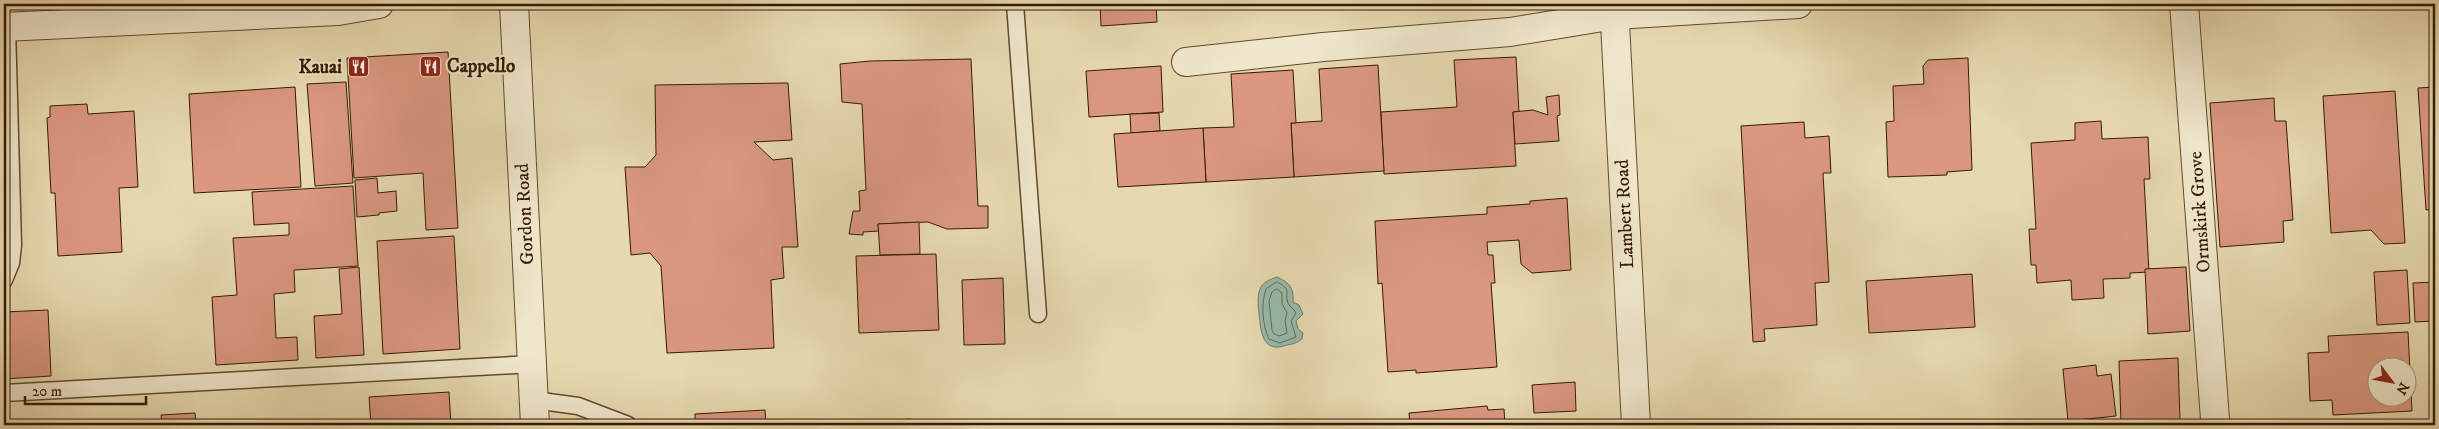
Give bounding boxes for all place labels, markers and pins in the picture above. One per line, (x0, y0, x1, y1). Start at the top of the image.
restaurant icon: Cappello (419, 54, 443, 78)
restaurant icon: Kauai (346, 55, 370, 79)
place label: Cappello (447, 55, 515, 78)
place label: Kauai (298, 56, 342, 79)

